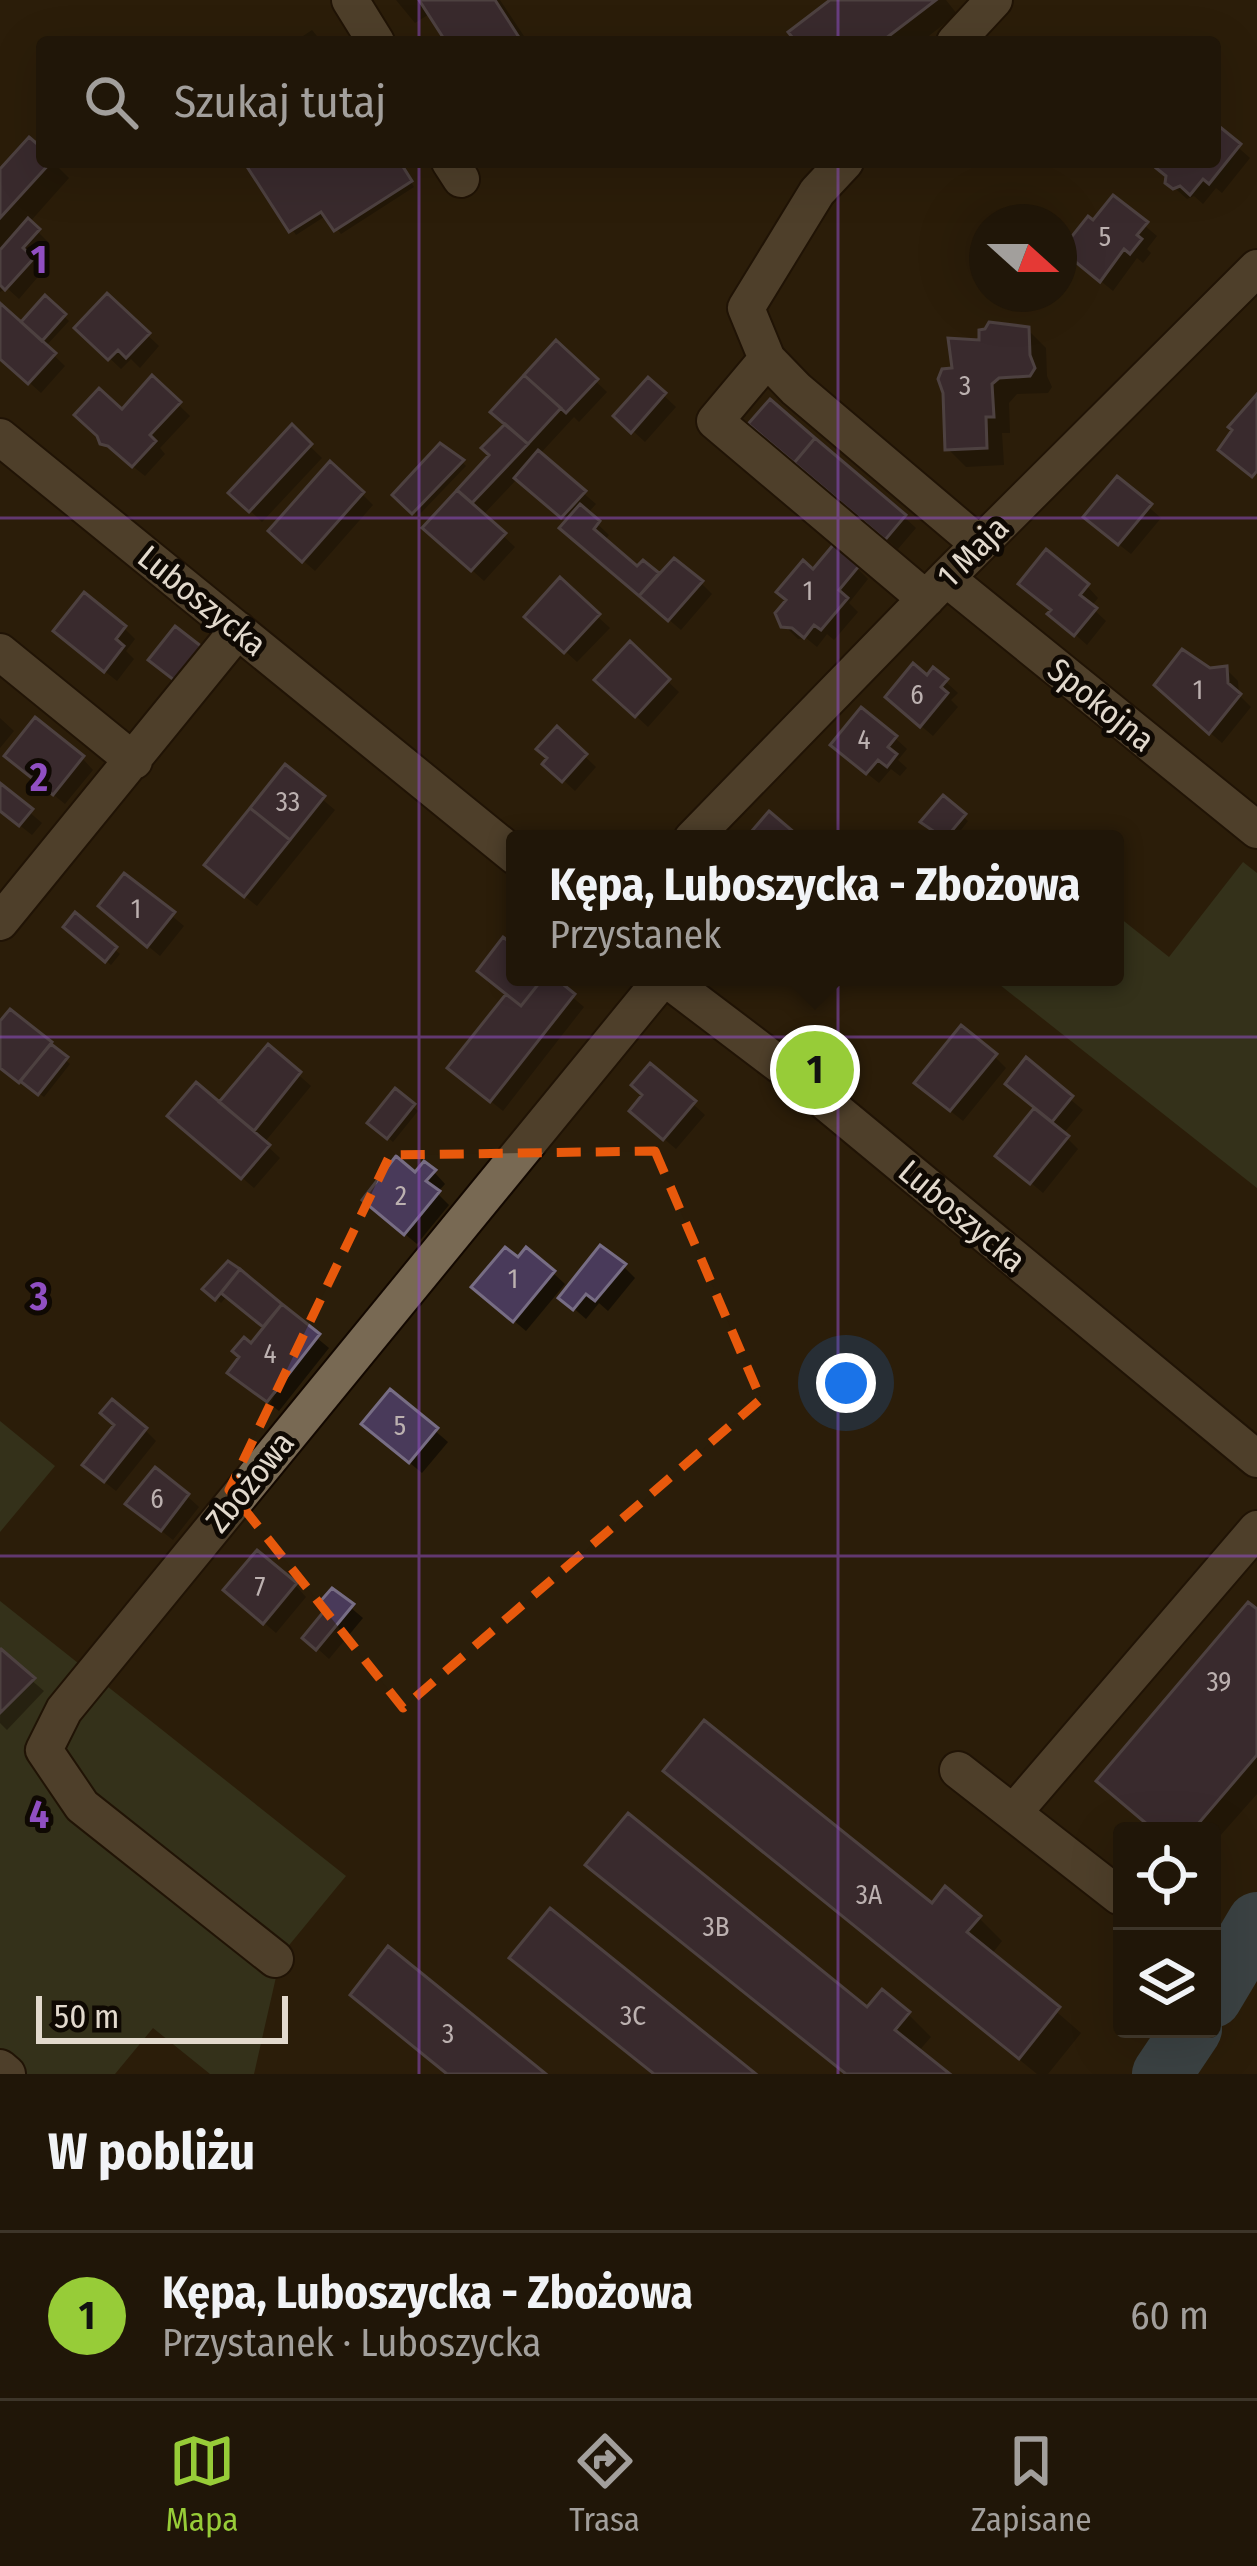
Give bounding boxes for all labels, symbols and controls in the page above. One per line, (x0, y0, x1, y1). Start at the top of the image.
search box (36, 36, 1221, 168)
icon: search (78, 69, 144, 135)
text: Szukaj tutaj (174, 75, 386, 129)
north arrow (969, 204, 1077, 312)
house number: 5 (1099, 221, 1111, 253)
text: 1 (31, 237, 47, 283)
house number: 3 (959, 370, 971, 402)
street label: 1 Maja (929, 508, 1017, 596)
street label: Luboszycka (130, 537, 274, 665)
house number: 1 (803, 575, 813, 607)
street label: Spokojna (1040, 650, 1162, 760)
house number: 1 (1193, 674, 1203, 706)
house number: 6 (910, 679, 924, 711)
house number: 4 (857, 724, 871, 756)
text: 2 (29, 755, 48, 801)
house number: 33 (276, 786, 300, 818)
popup (506, 830, 1124, 986)
text: Kępa, Luboszycka - Zbożowa (550, 858, 1080, 912)
house number: 1 (131, 893, 141, 925)
text: Przystanek (550, 912, 721, 958)
pin: 1 (776, 1025, 854, 1115)
street label: Luboszycka (890, 1151, 1034, 1281)
house number: 2 (395, 1180, 407, 1212)
house number: 1 (508, 1263, 518, 1295)
text: 3 (29, 1274, 48, 1320)
house number: 4 (263, 1338, 277, 1370)
your location (816, 1353, 876, 1413)
house number: 5 (394, 1410, 406, 1442)
street label: Zbożowa (197, 1424, 303, 1540)
house number: 6 (150, 1483, 164, 1515)
house number: 7 (255, 1571, 266, 1603)
house number: 39 (1206, 1666, 1232, 1698)
text: 4 (29, 1792, 49, 1838)
map controls (1113, 1822, 1221, 2038)
button: locate (1113, 1822, 1221, 1930)
house number: 3A (856, 1879, 883, 1911)
house number: 3B (703, 1911, 729, 1943)
button: layers (1113, 1930, 1221, 2038)
scale bar (36, 1990, 288, 2043)
text: 50 m (54, 1997, 119, 2037)
house number: 3C (620, 2000, 646, 2032)
house number: 3 (442, 2018, 454, 2050)
text: W pobliżu (48, 2121, 255, 2183)
text: Kępa, Luboszycka - Zbożowa (162, 2266, 693, 2320)
text: 1 (79, 2293, 95, 2339)
text: 60 m (1130, 2293, 1209, 2339)
text: Przystanek · Luboszycka (162, 2320, 541, 2366)
tab: Mapa (165, 2428, 238, 2540)
tab: Trasa (569, 2428, 640, 2540)
tab: Zapisane (971, 2428, 1092, 2540)

